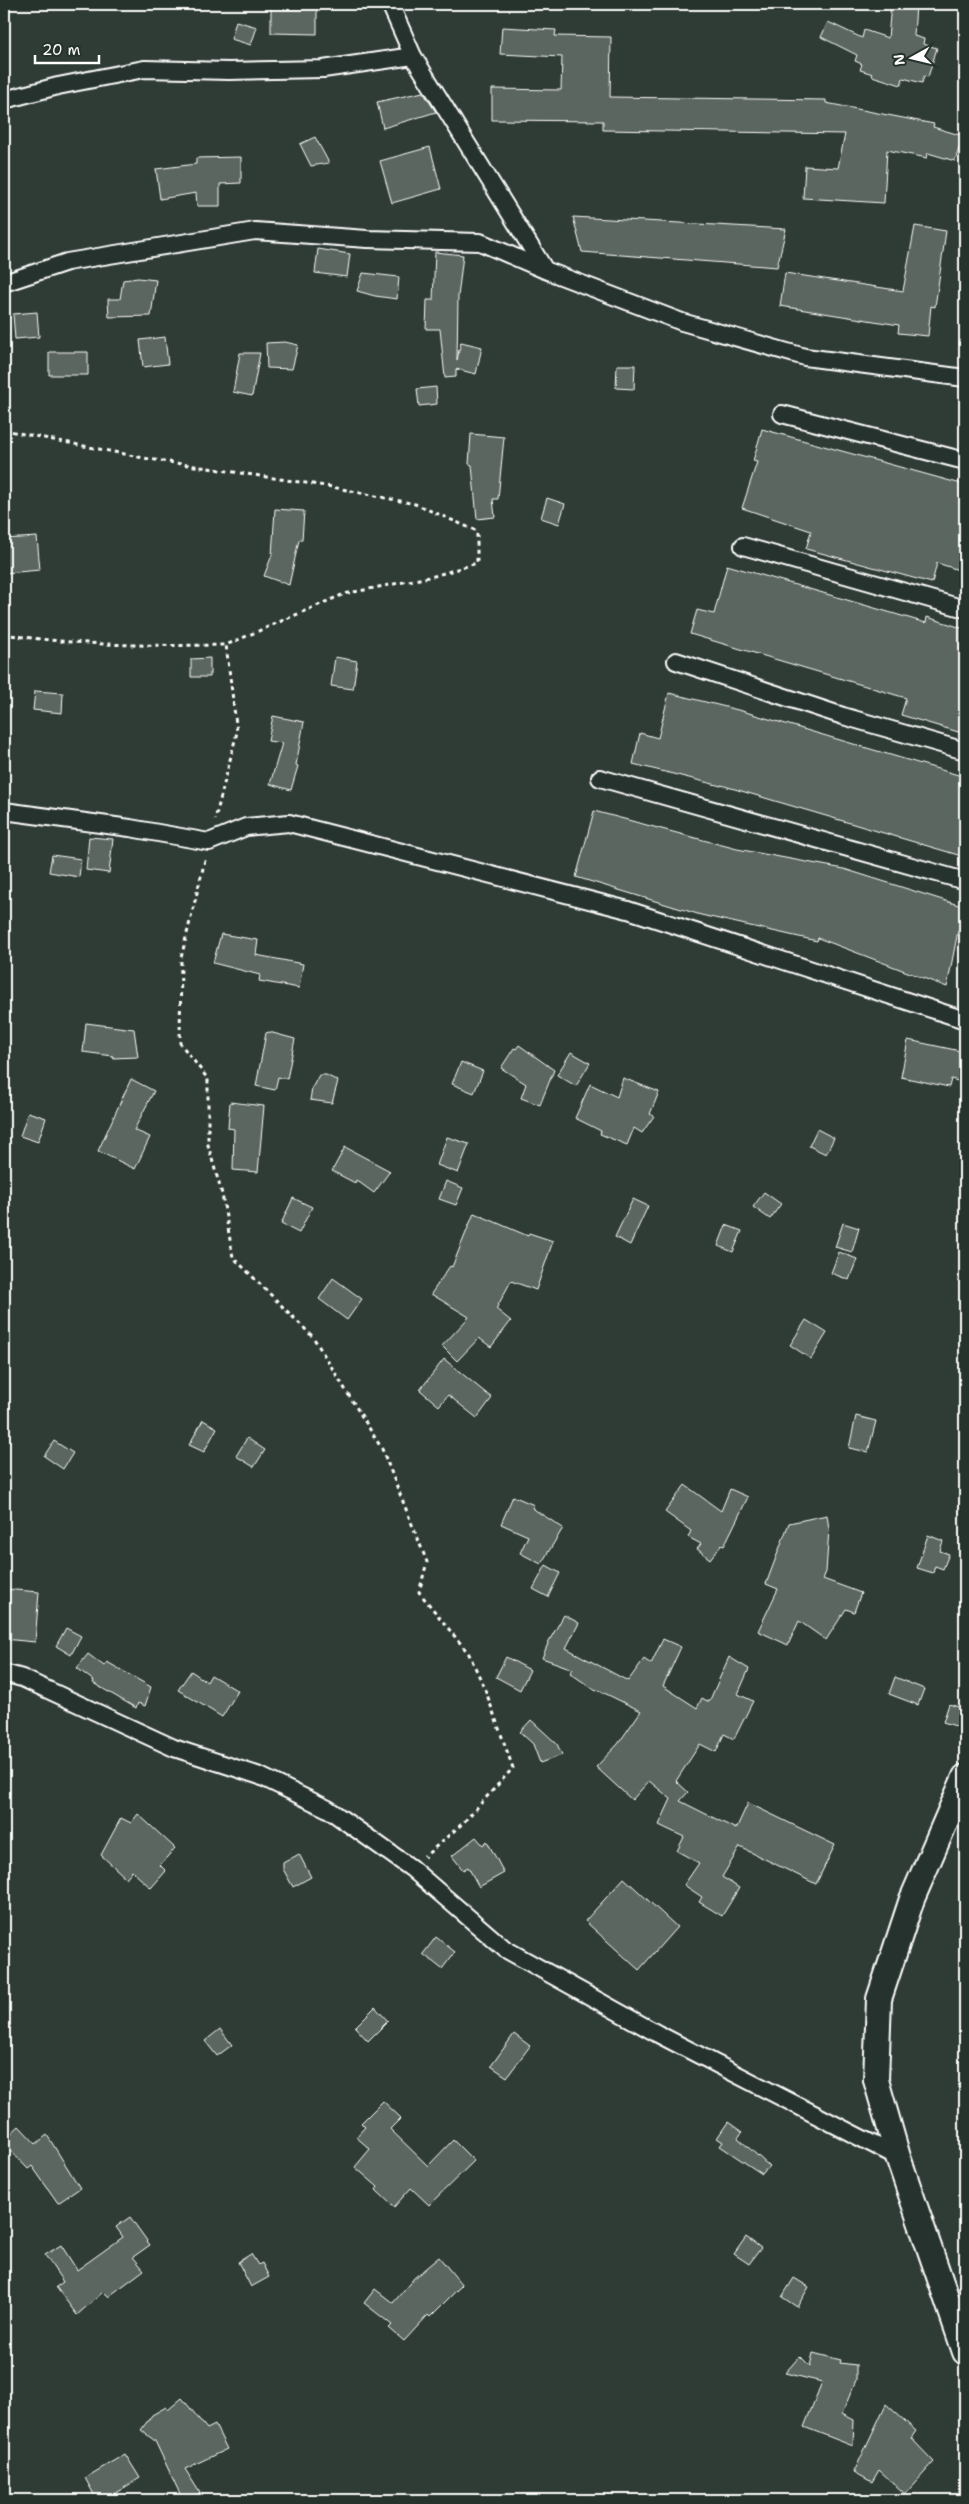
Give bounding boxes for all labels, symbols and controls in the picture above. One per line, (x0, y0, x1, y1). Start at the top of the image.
scale bar (35, 32, 99, 64)
north arrow (886, 32, 936, 82)
text: 20 m (42, 40, 81, 60)
text: N (889, 53, 909, 67)

